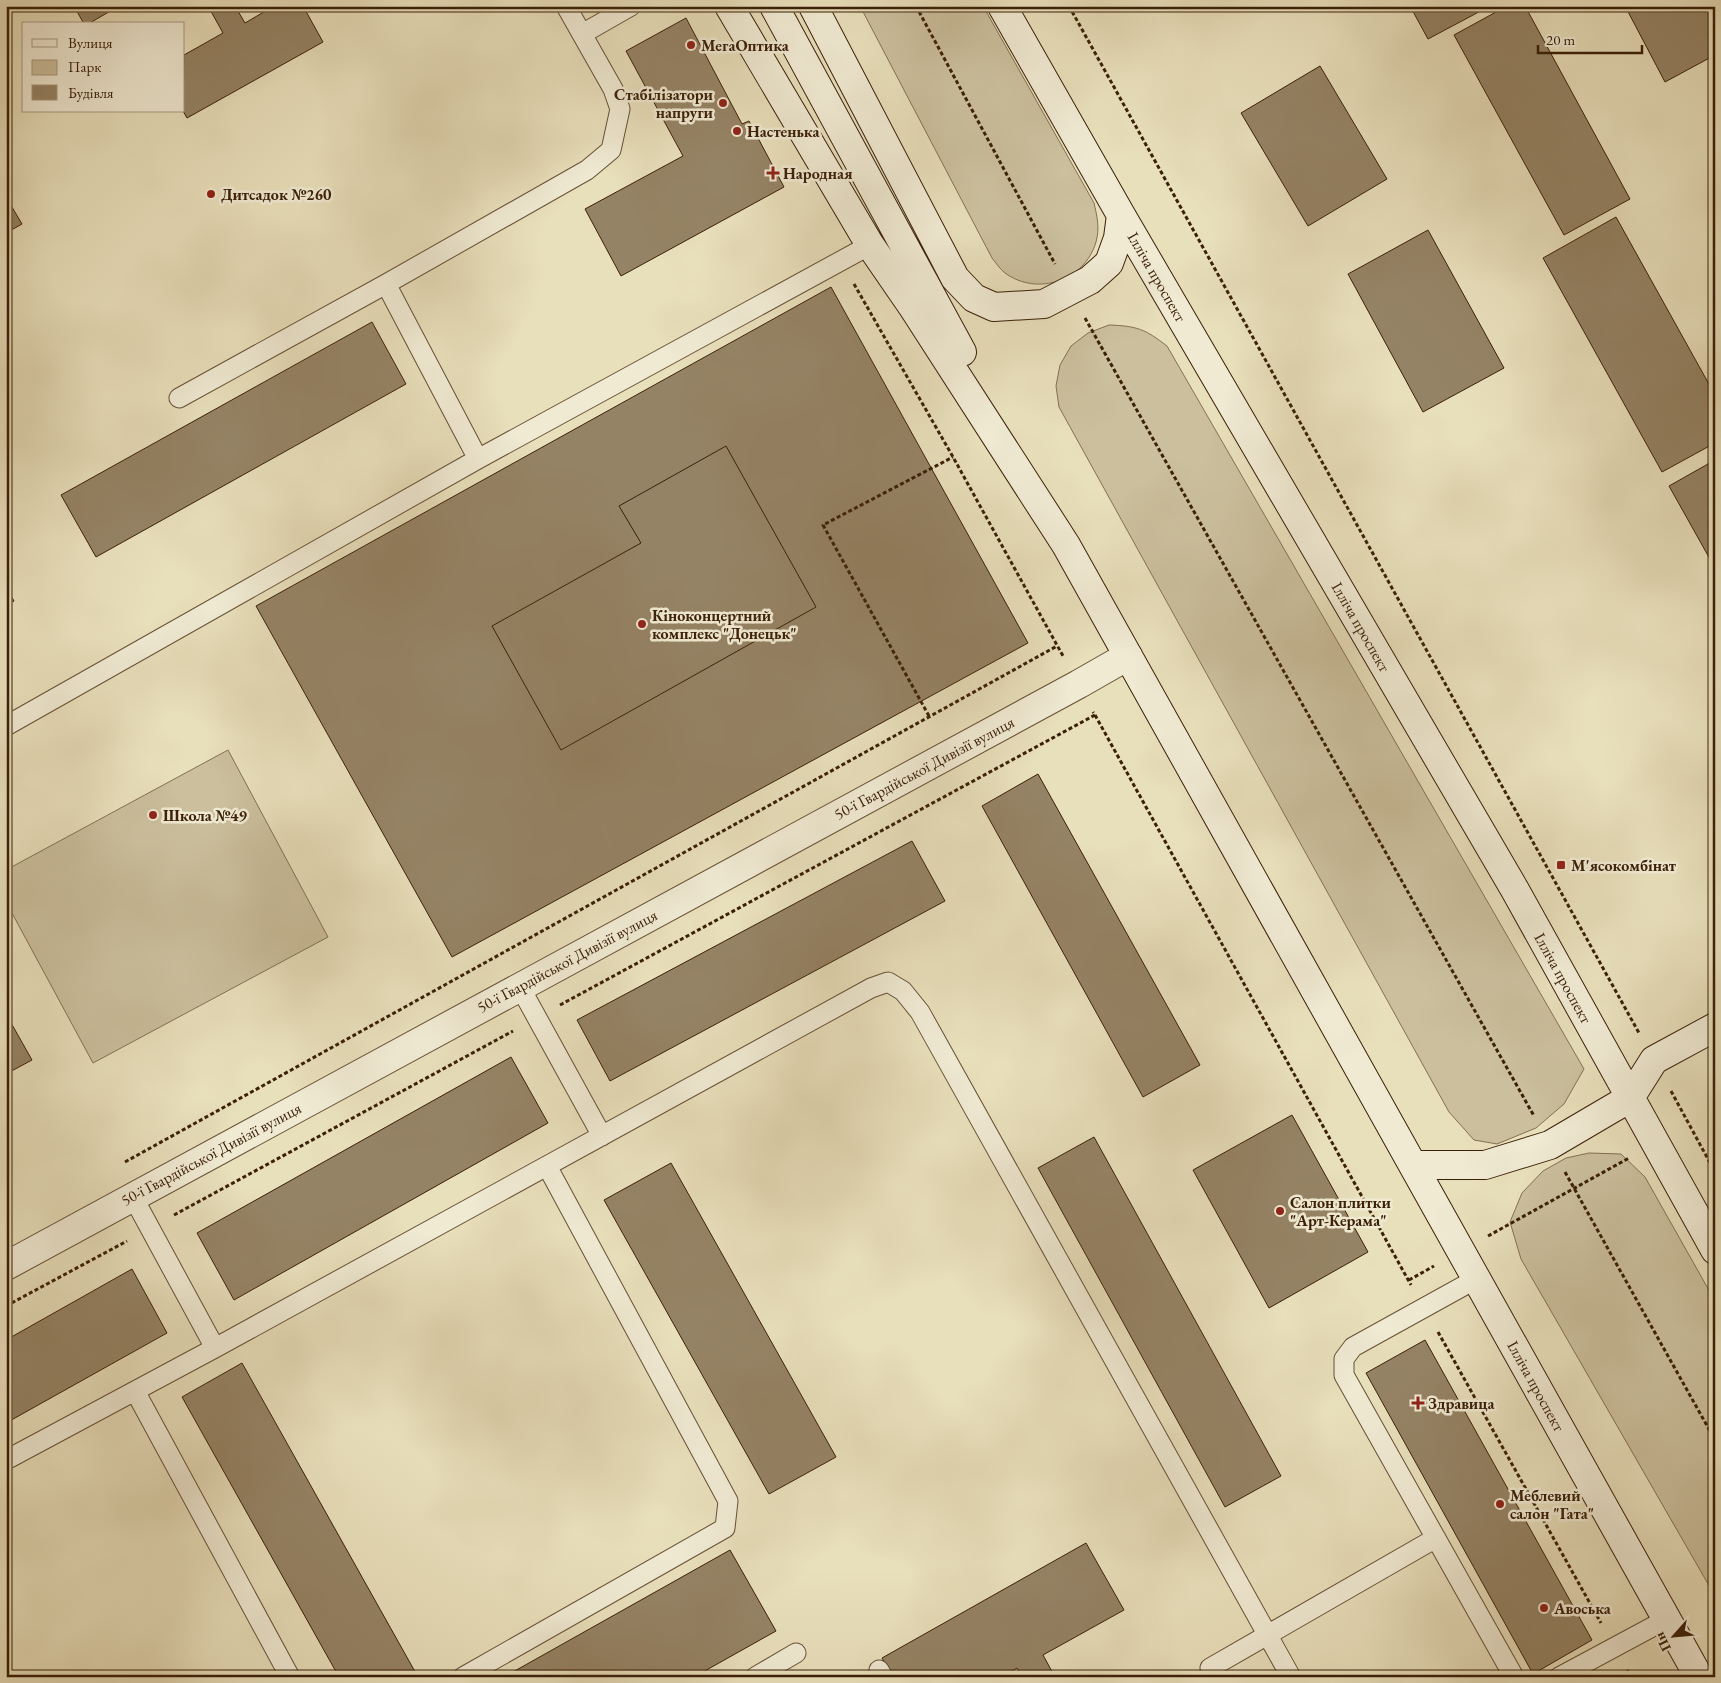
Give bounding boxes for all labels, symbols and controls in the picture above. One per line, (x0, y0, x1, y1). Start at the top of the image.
legend (22, 22, 185, 112)
scale bar (1538, 22, 1642, 54)
text: 20 m (1546, 30, 1575, 49)
text: Вулиця (68, 33, 113, 52)
place label: МегаОптика (701, 35, 790, 56)
marker: МегаОптика (685, 39, 697, 51)
text: Парк (68, 57, 101, 76)
text: Будівля (68, 83, 114, 102)
place label: Стабілізатори напруги (614, 84, 714, 123)
marker: Стабілізатори напруги (717, 97, 729, 109)
place label: Настенька (747, 121, 820, 142)
marker: Настенька (731, 125, 743, 137)
place label: Народная (783, 163, 853, 184)
marker: Народная (767, 167, 779, 179)
place label: Дитсадок №260 (221, 184, 332, 205)
marker: Дитсадок №260 (205, 188, 217, 200)
street label: Ілліча проспект (1123, 228, 1191, 326)
street label: Ілліча проспект (1327, 578, 1395, 676)
place label: Кіноконцертний комплекс "Донецьк" (652, 605, 797, 644)
marker: Кіноконцертний комплекс "Донецьк" (636, 618, 648, 630)
street label: 50-ї Гвардійської Дивізії вулиця (830, 711, 1018, 825)
place label: Школа №49 (163, 805, 248, 826)
marker: Школа №49 (147, 809, 159, 821)
place label: М'ясокомбінат (1571, 855, 1677, 876)
marker: М'ясокомбінат (1555, 859, 1567, 871)
street label: 50-ї Гвардійської Дивізії вулиця (473, 904, 661, 1018)
street label: Ілліча проспект (1529, 929, 1597, 1027)
street label: 50-ї Гвардійської Дивізії вулиця (117, 1097, 305, 1211)
place label: Салон плитки "Арт-Керама" (1290, 1192, 1391, 1231)
marker: Салон плитки "Арт-Керама" (1274, 1205, 1286, 1217)
street label: Ілліча проспект (1502, 1337, 1570, 1435)
place label: Здравица (1428, 1393, 1496, 1414)
marker: Здравица (1412, 1397, 1424, 1409)
place label: Меблевий салон "Гата" (1510, 1485, 1594, 1524)
marker: Меблевий салон "Гата" (1494, 1498, 1506, 1510)
place label: Авоська (1553, 1598, 1612, 1619)
marker: Авоська (1538, 1602, 1550, 1614)
north arrow (1648, 1610, 1698, 1660)
text: Пн (1650, 1629, 1675, 1655)

